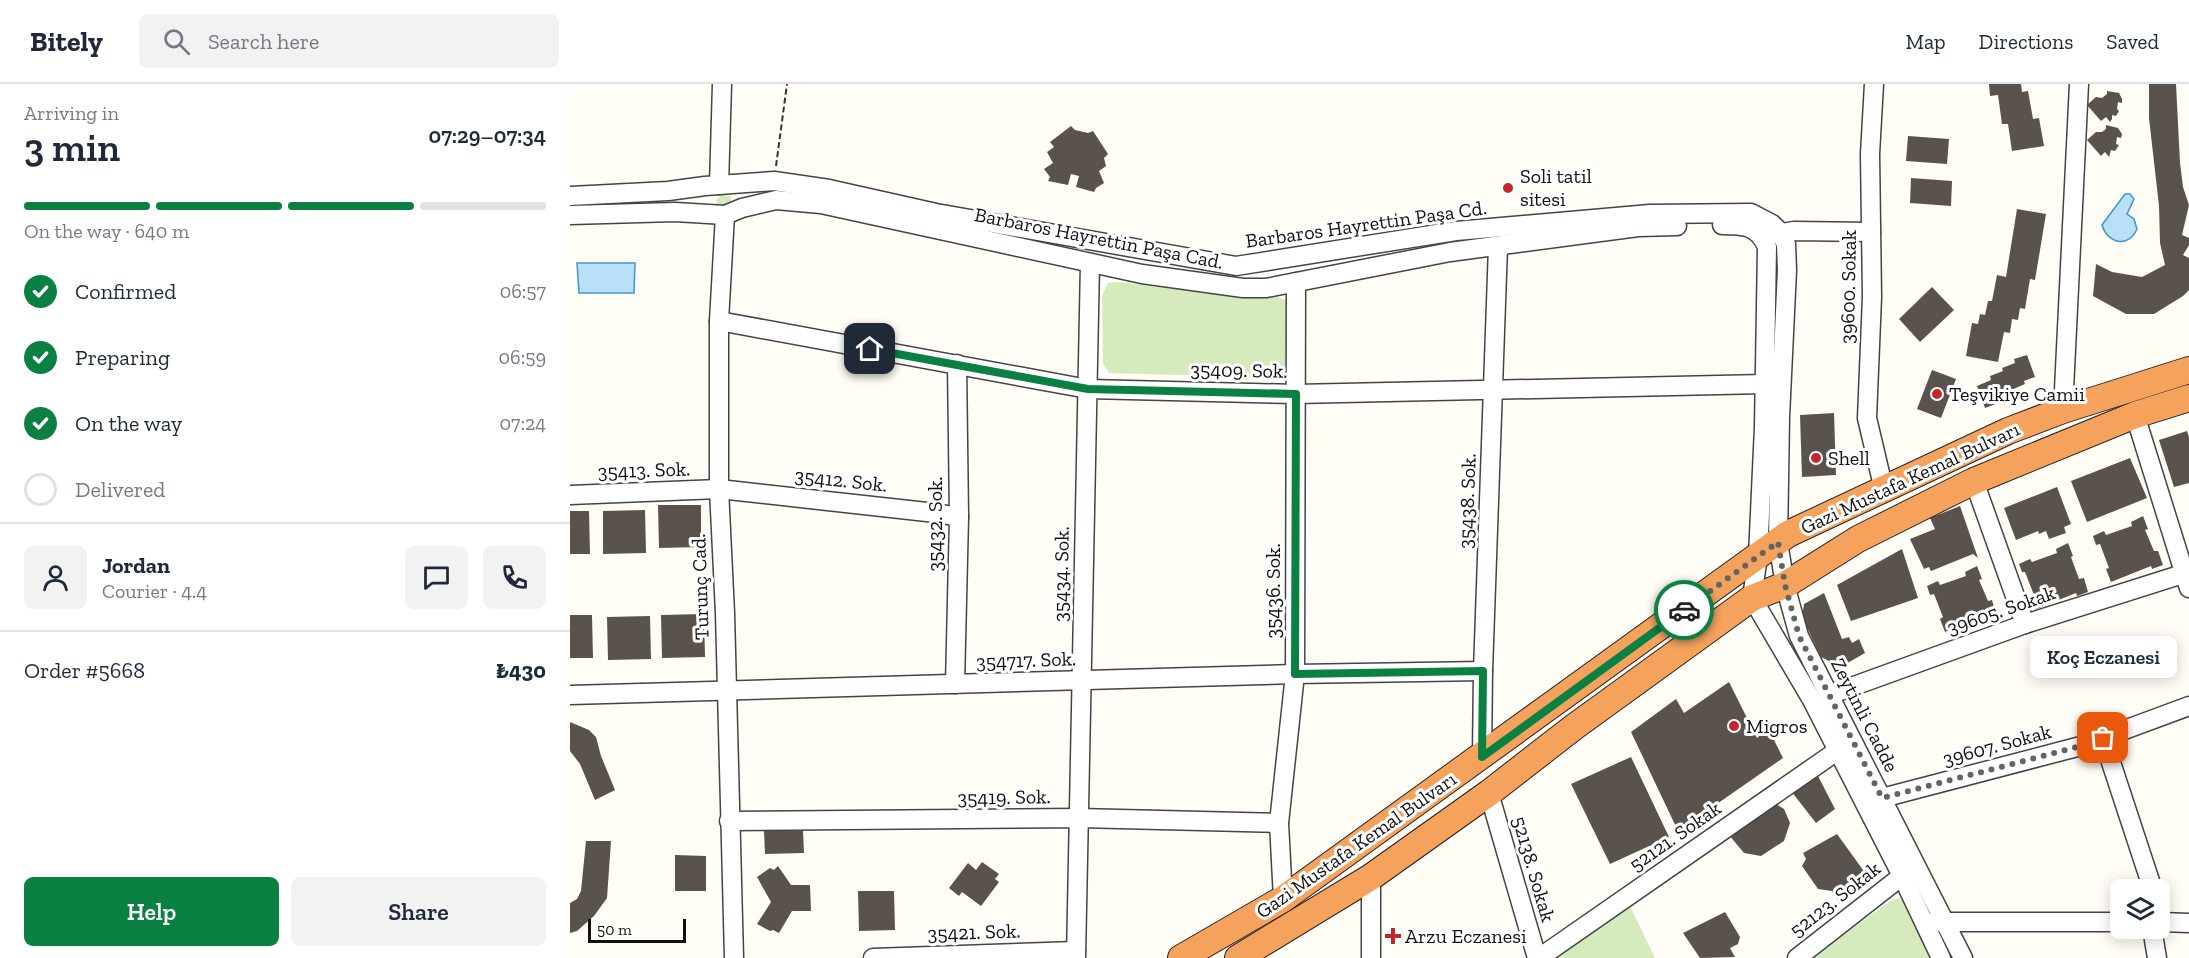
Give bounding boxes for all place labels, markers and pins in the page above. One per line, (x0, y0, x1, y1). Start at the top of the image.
place label: Soli tatil sitesi (1520, 164, 1592, 211)
marker: Soli tatil sitesi (1501, 181, 1515, 195)
pin (844, 323, 895, 374)
place label: Teşvikiye Camii (1949, 382, 2085, 406)
marker: Teşvikiye Camii (1930, 387, 1944, 401)
place label: Shell (1828, 446, 1870, 470)
marker: Shell (1809, 451, 1823, 465)
callout: Koç Eczanesi (2030, 636, 2176, 678)
pin (2077, 712, 2128, 763)
place label: Migros (1746, 714, 1808, 738)
marker: Migros (1727, 719, 1741, 733)
place label: Arzu Eczanesi (1405, 924, 1527, 948)
marker: Arzu Eczanesi (1386, 929, 1400, 943)

